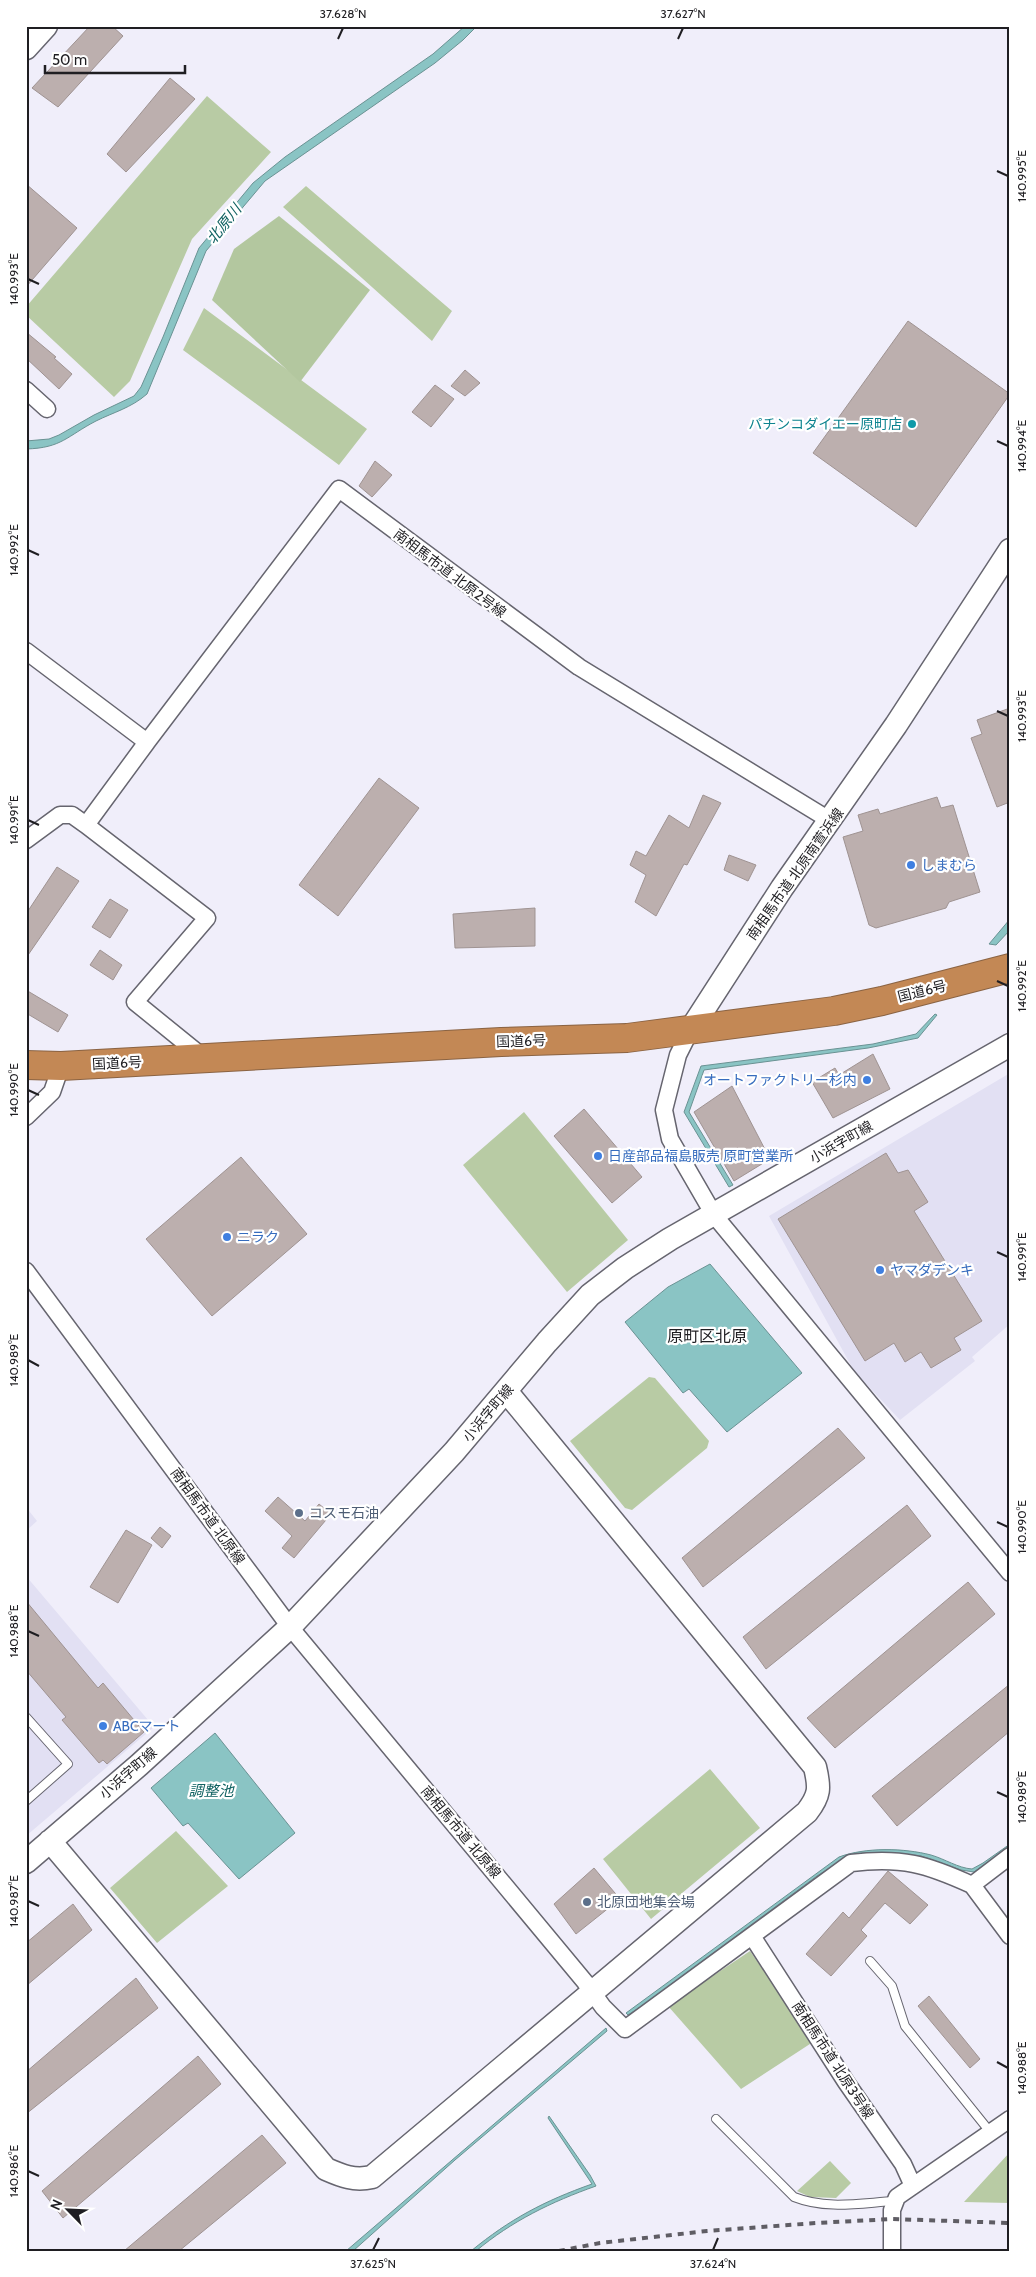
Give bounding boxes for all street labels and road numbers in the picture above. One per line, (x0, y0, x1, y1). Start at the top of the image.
street label: 南相馬市道 北原2号線 (390, 525, 510, 621)
street label: 南相馬市道 北原南萱浜線 (743, 804, 847, 944)
street label: 国道6号 (896, 976, 948, 1006)
street label: 国道6号 (496, 1031, 546, 1051)
street label: 国道6号 (92, 1053, 142, 1073)
street label: 小浜字町線 (806, 1117, 876, 1167)
street label: 小浜字町線 (459, 1380, 517, 1446)
street label: 南相馬市道 北原線 (167, 1464, 249, 1568)
street label: 小浜字町線 (96, 1743, 160, 1803)
street label: 南相馬市道 北原線 (417, 1782, 505, 1882)
street label: 南相馬市道 北原3号線 (788, 1998, 878, 2122)

